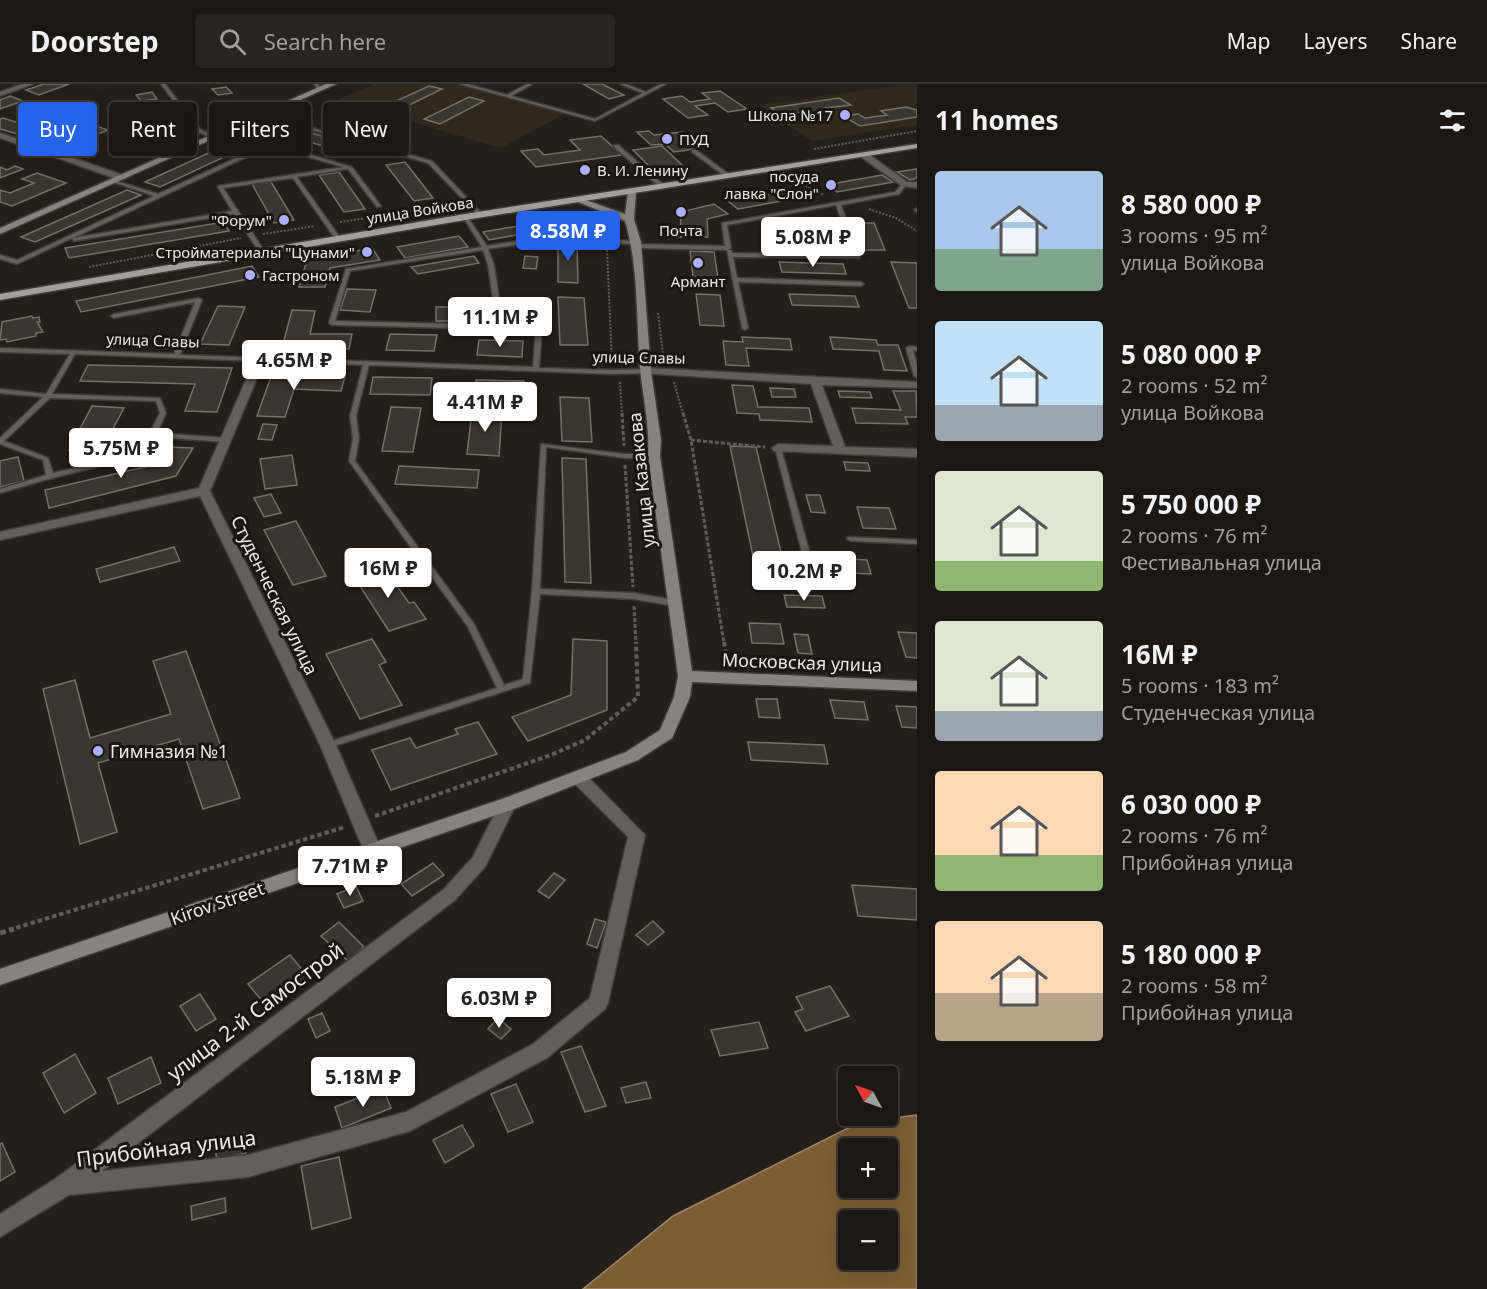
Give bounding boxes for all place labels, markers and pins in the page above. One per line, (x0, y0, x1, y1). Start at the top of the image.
place label: Школа №17 (747, 105, 833, 125)
marker: Школа №17 (838, 108, 852, 122)
place label: ПУД (679, 129, 709, 149)
marker: ПУД (660, 132, 674, 146)
place label: В. И. Ленину (597, 160, 688, 180)
marker: В. И. Ленину (578, 163, 592, 177)
place label: посуда лавка "Слон" (725, 166, 819, 203)
marker: посуда лавка "Слон" (824, 178, 838, 192)
marker: Почта (674, 205, 688, 219)
place label: "Форум" (211, 210, 272, 230)
pin: 8.58M ₽ (513, 211, 623, 262)
marker: "Форум" (277, 213, 291, 227)
pin: 5.08M ₽ (758, 217, 868, 268)
place label: Почта (659, 220, 703, 240)
place label: Стройматериалы "Цунами" (156, 242, 355, 262)
marker: Стройматериалы "Цунами" (360, 245, 374, 259)
marker: Армант (691, 256, 705, 270)
place label: Гастроном (262, 265, 339, 285)
marker: Гастроном (243, 268, 257, 282)
place label: Армант (671, 271, 725, 291)
pin: 11.1M ₽ (445, 297, 555, 348)
pin: 4.65M ₽ (239, 340, 349, 391)
pin: 4.41M ₽ (430, 382, 540, 433)
pin: 5.75M ₽ (66, 428, 176, 479)
pin: 16M ₽ (346, 548, 430, 599)
pin: 10.2M ₽ (749, 551, 859, 602)
place label: Гимназия №1 (110, 739, 228, 763)
marker: Гимназия №1 (91, 744, 105, 758)
pin: 7.71M ₽ (295, 846, 405, 897)
pin: 6.03M ₽ (444, 978, 554, 1029)
pin: 5.18M ₽ (308, 1057, 418, 1108)

